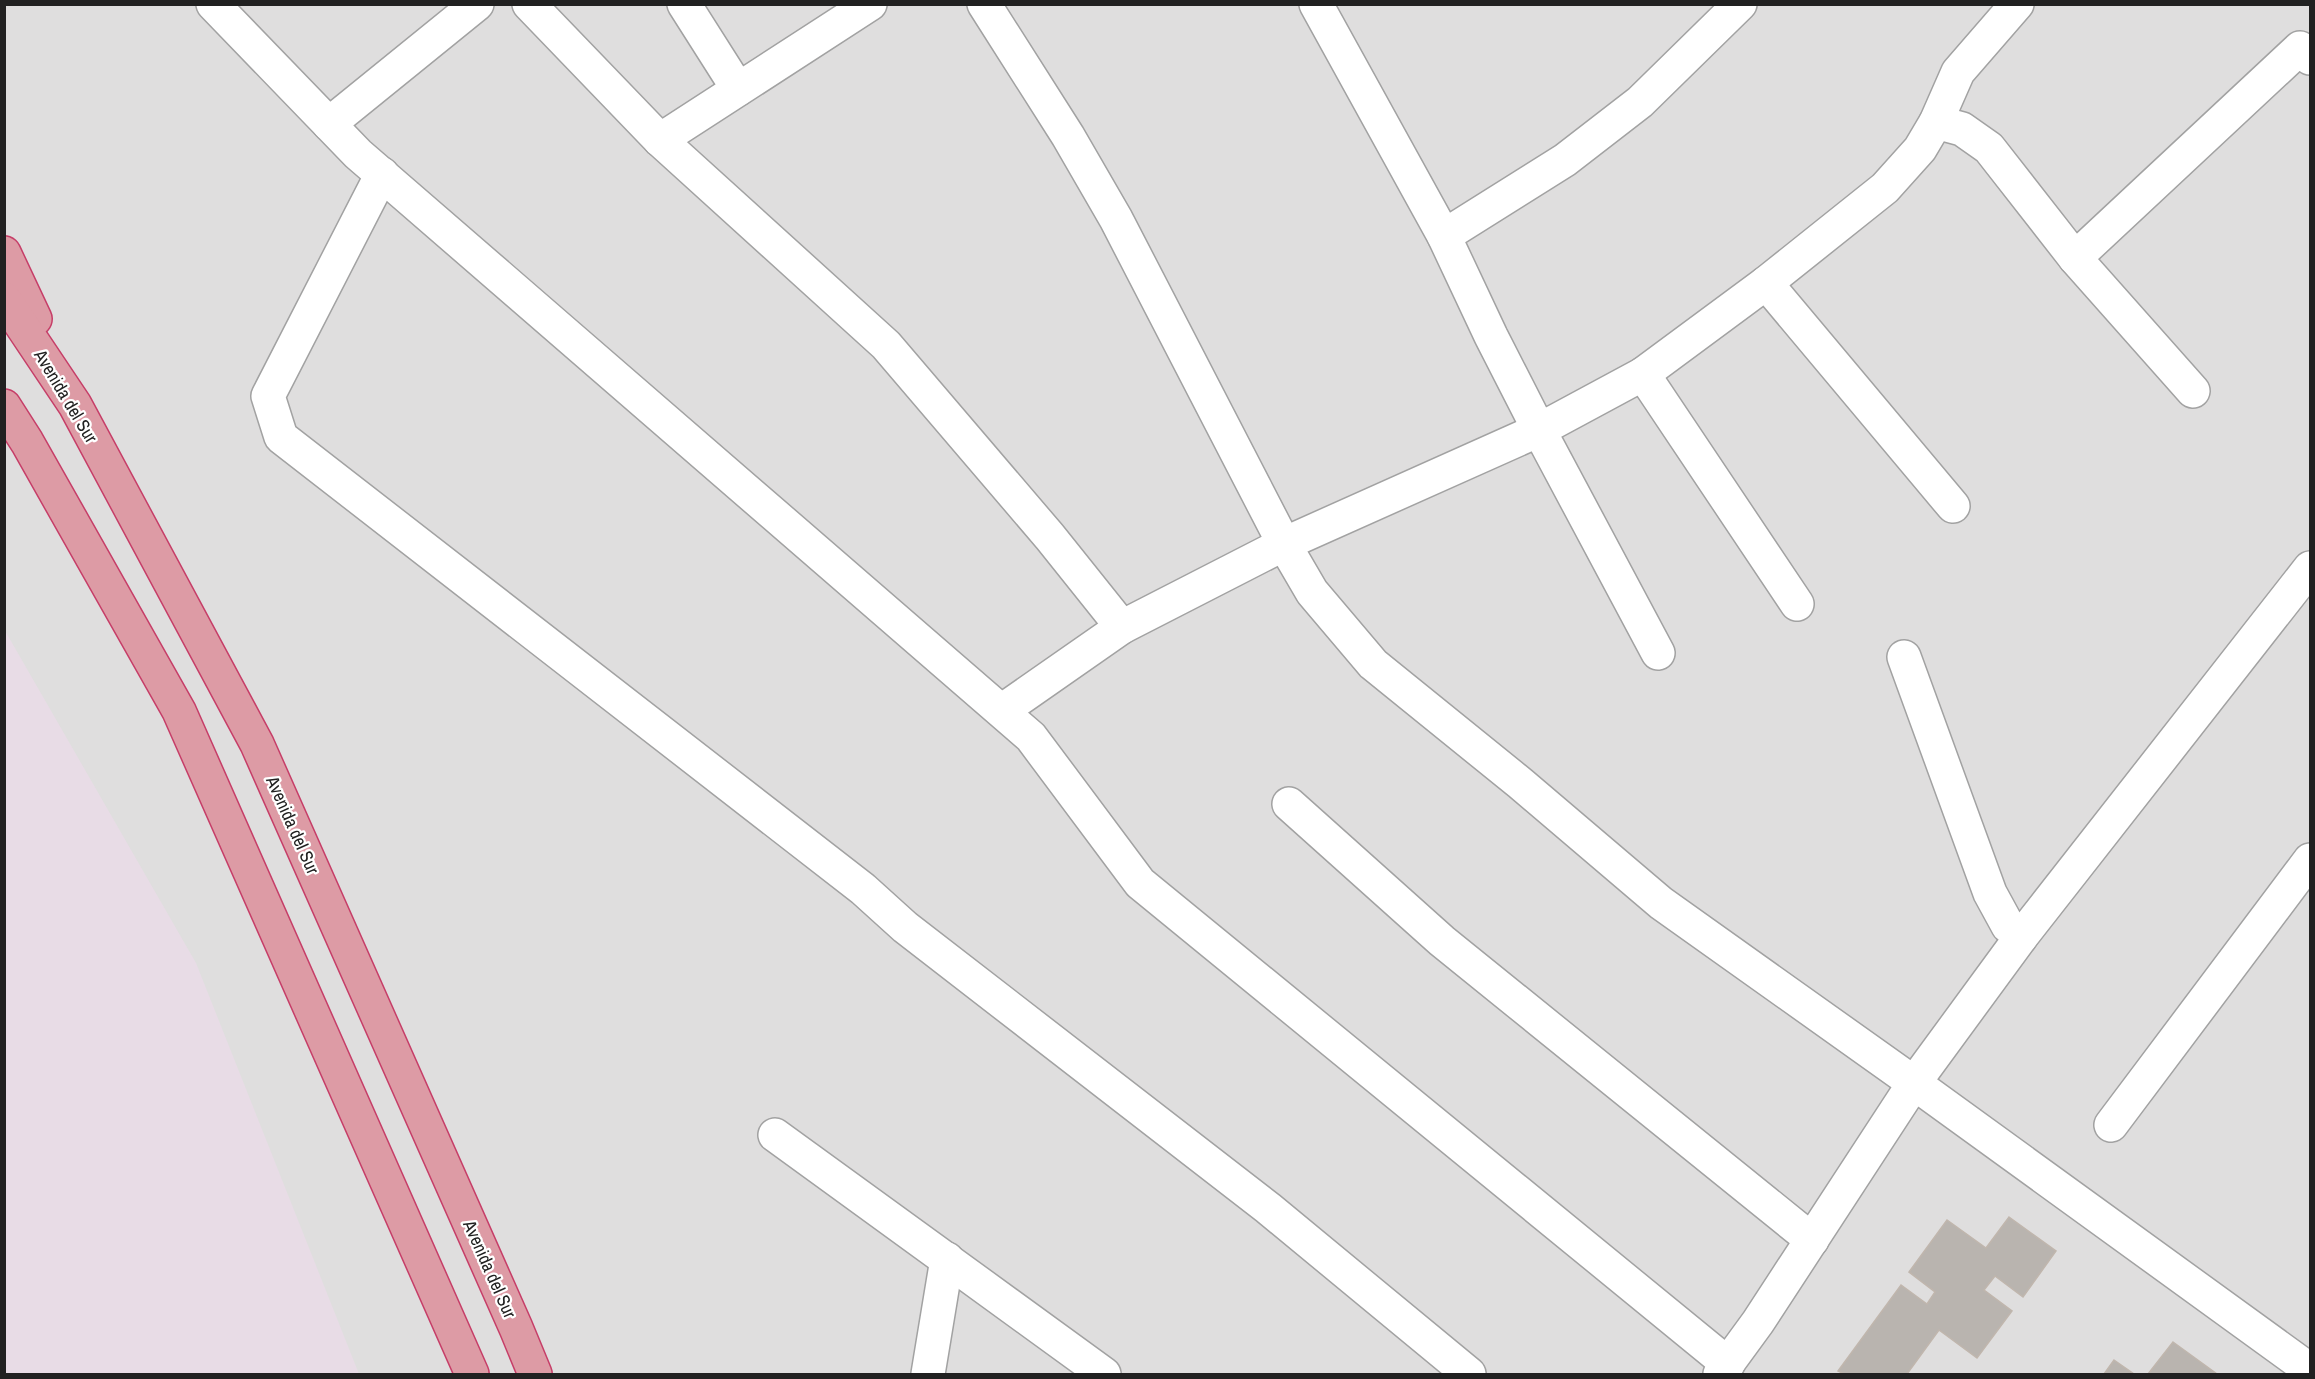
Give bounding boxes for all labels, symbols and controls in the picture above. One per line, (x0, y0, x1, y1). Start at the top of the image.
street label: Avenida del Sur (28, 344, 104, 447)
street label: Avenida del Sur (260, 771, 326, 878)
street label: Avenida del Sur (457, 1215, 523, 1322)

